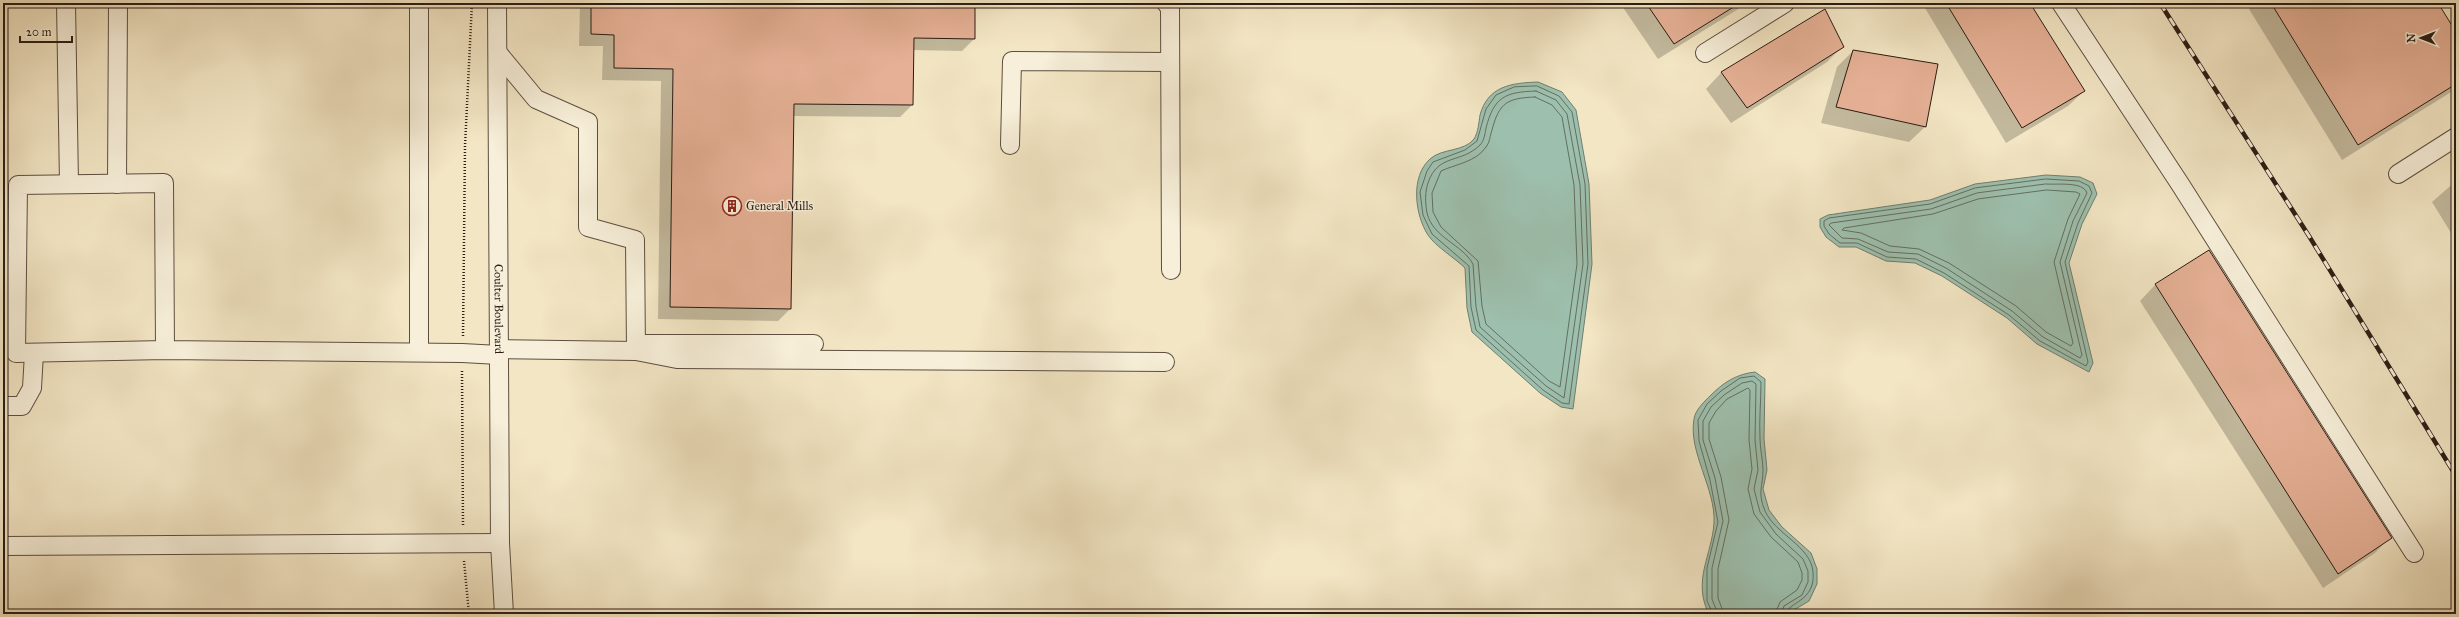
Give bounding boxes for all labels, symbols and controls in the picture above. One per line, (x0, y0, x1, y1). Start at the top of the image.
scale bar (20, 18, 72, 44)
north arrow (2401, 18, 2441, 58)
text: 20 m (26, 25, 52, 39)
text: N (2405, 33, 2418, 43)
building icon: General Mills (721, 195, 743, 217)
place label: General Mills (746, 199, 813, 213)
street label: Coulter Boulevard (491, 264, 506, 354)

